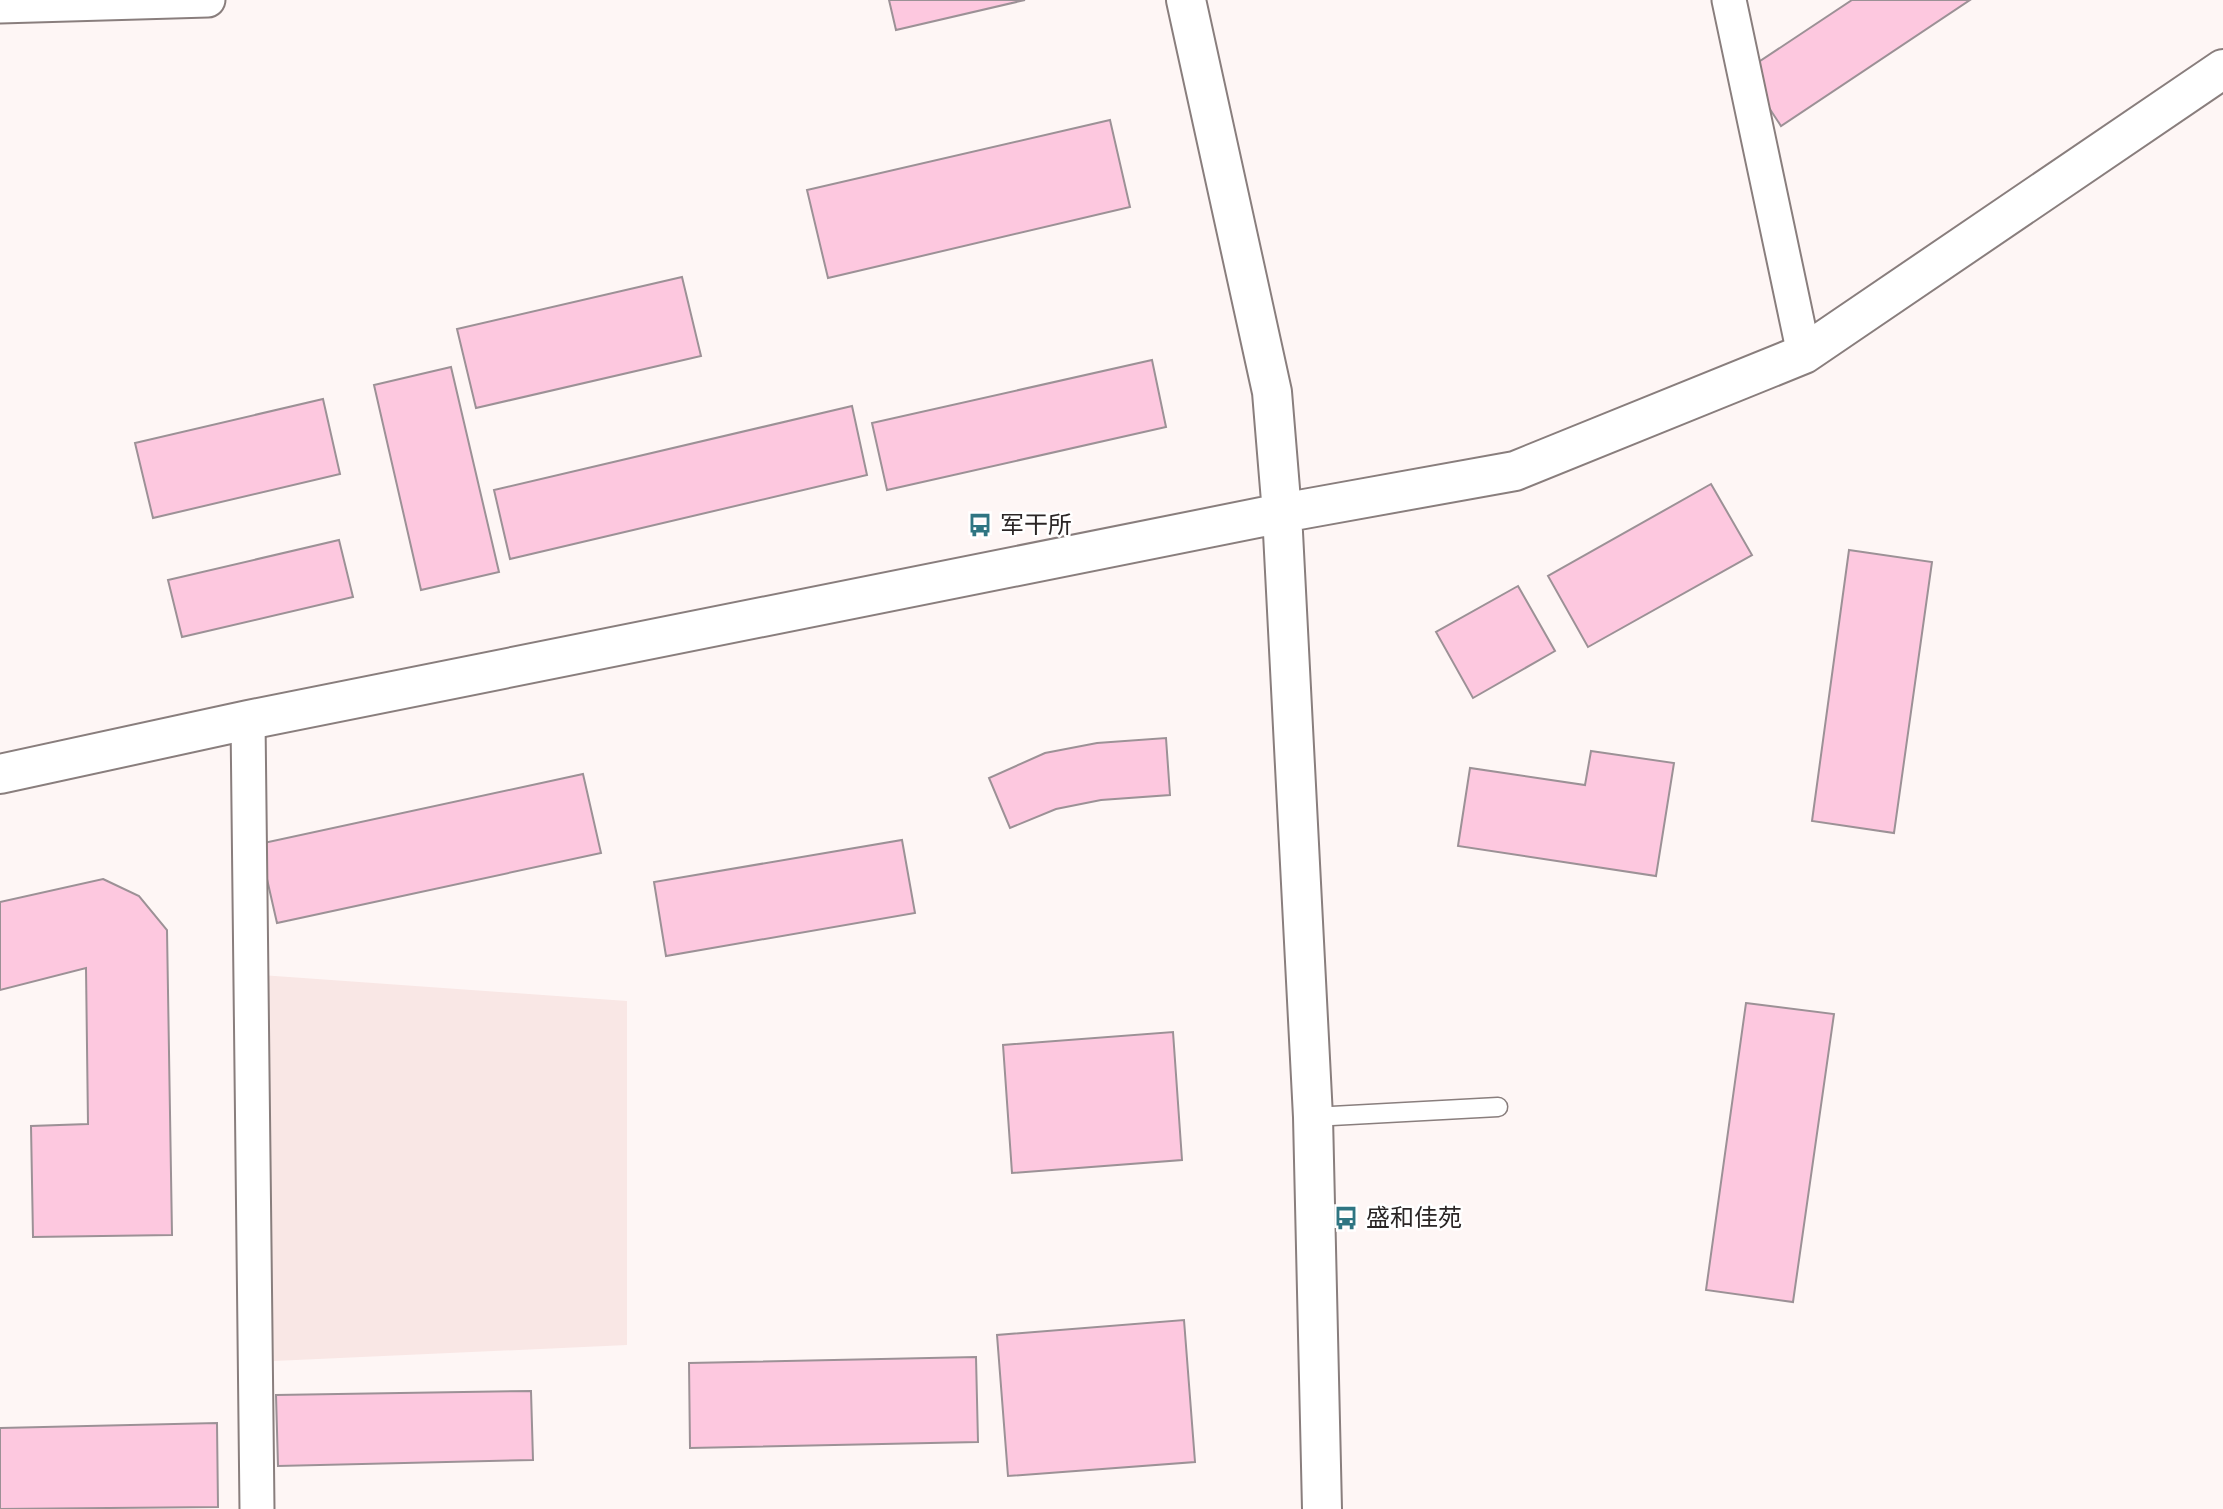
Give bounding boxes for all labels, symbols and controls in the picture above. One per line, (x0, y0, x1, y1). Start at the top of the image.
bus stop icon: 军干所 (966, 511, 994, 539)
place label: 军干所 (1000, 511, 1072, 539)
bus stop icon: 盛和佳苑 (1332, 1204, 1360, 1232)
place label: 盛和佳苑 (1366, 1204, 1462, 1232)

